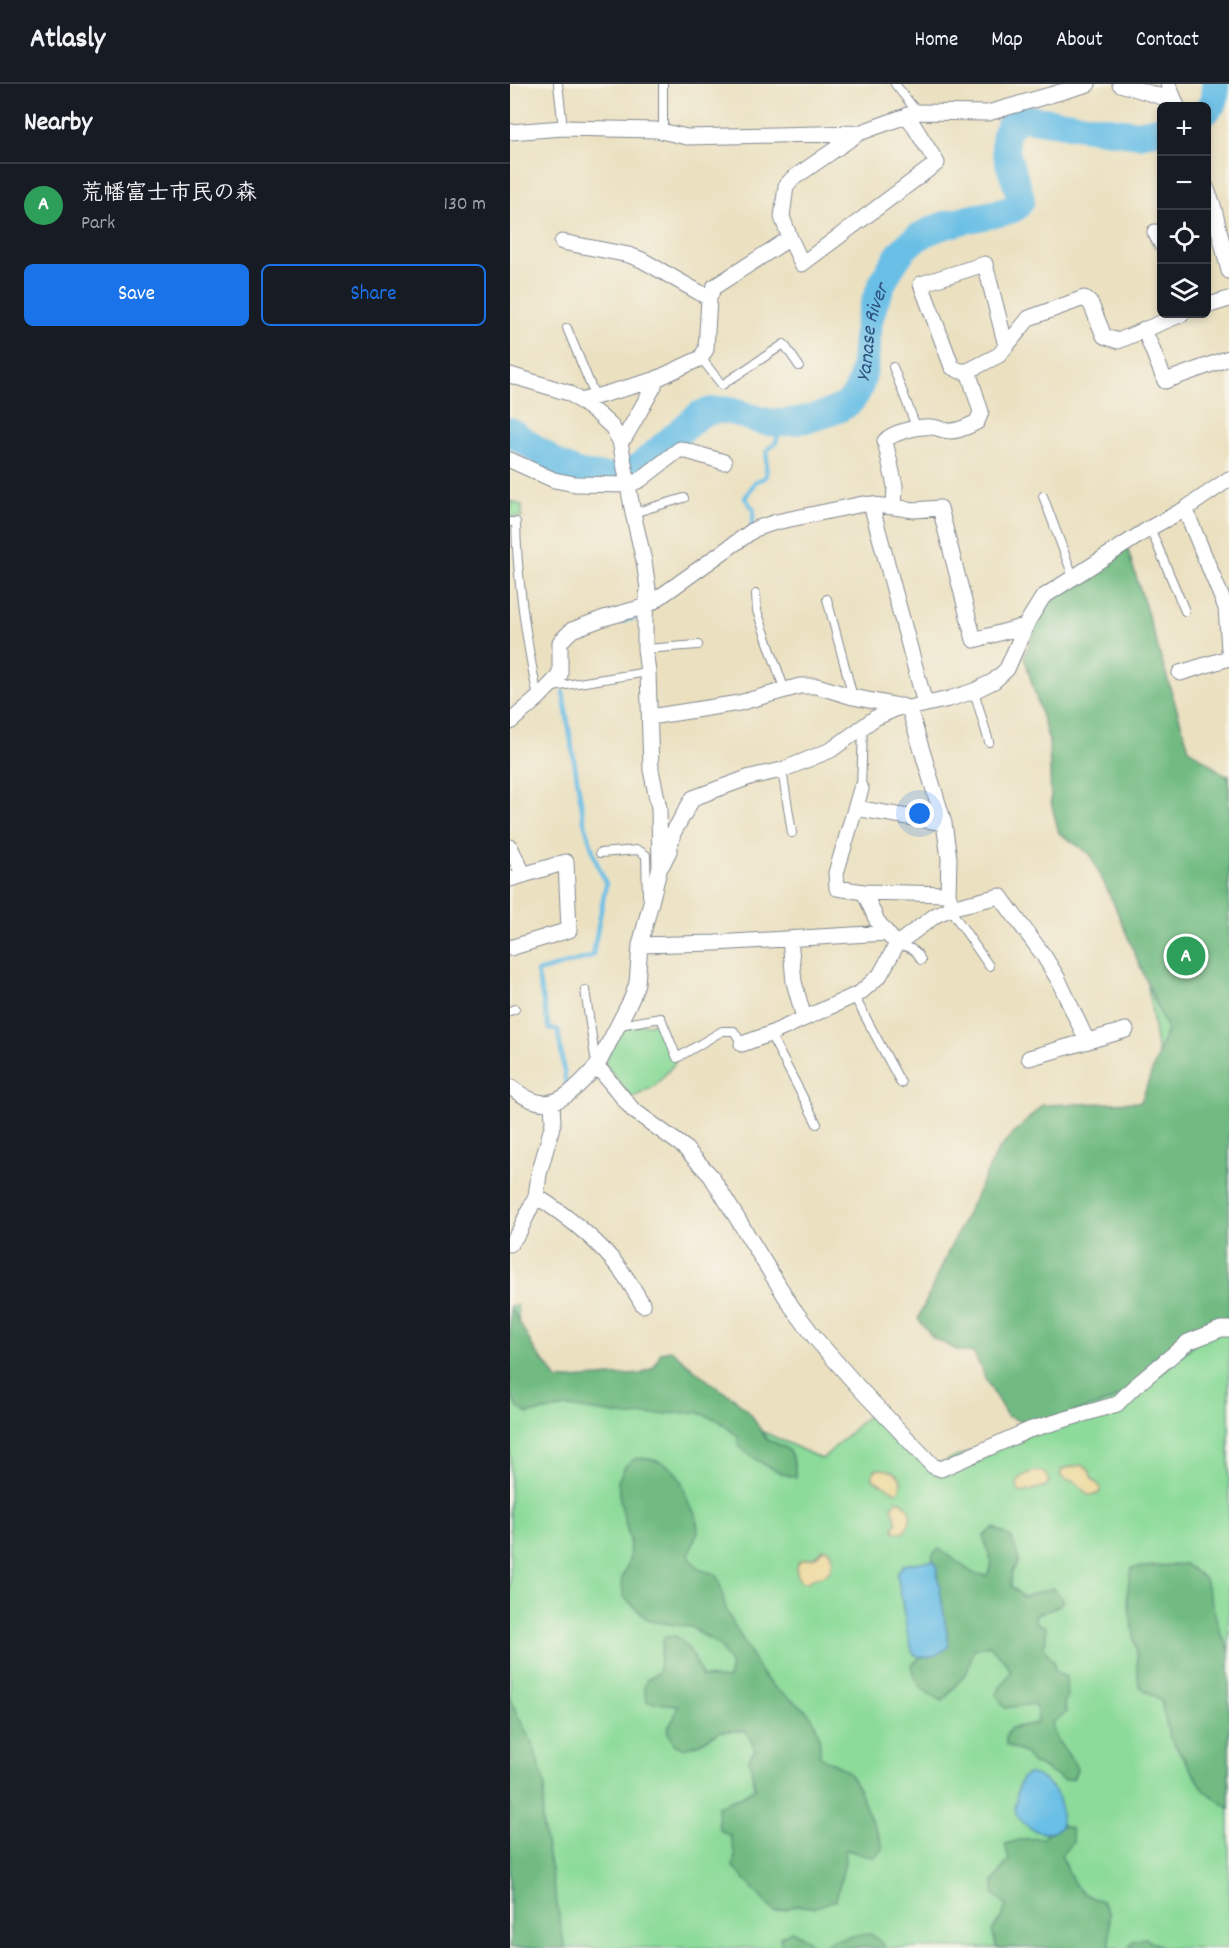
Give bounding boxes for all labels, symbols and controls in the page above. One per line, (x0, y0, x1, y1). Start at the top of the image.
text: Atlasly (30, 21, 105, 61)
text: Home (914, 26, 958, 56)
text: Map (991, 26, 1023, 56)
text: About (1056, 26, 1103, 56)
text: Contact (1136, 26, 1199, 56)
map controls (1157, 102, 1211, 318)
button: + (1157, 102, 1211, 156)
text: Nearby (24, 105, 92, 142)
button: − (1157, 156, 1211, 210)
text: 荒幡富士市民の森 (81, 179, 257, 210)
text: A (38, 191, 49, 219)
text: 130 m (444, 191, 486, 219)
text: Park (81, 210, 115, 238)
button: locate (1157, 210, 1211, 264)
button: Save (24, 264, 249, 326)
button: Share (261, 264, 486, 326)
button: layers (1157, 264, 1211, 318)
water label: Yanase River (850, 277, 899, 386)
your location (905, 799, 934, 828)
pin: A (1166, 934, 1206, 978)

